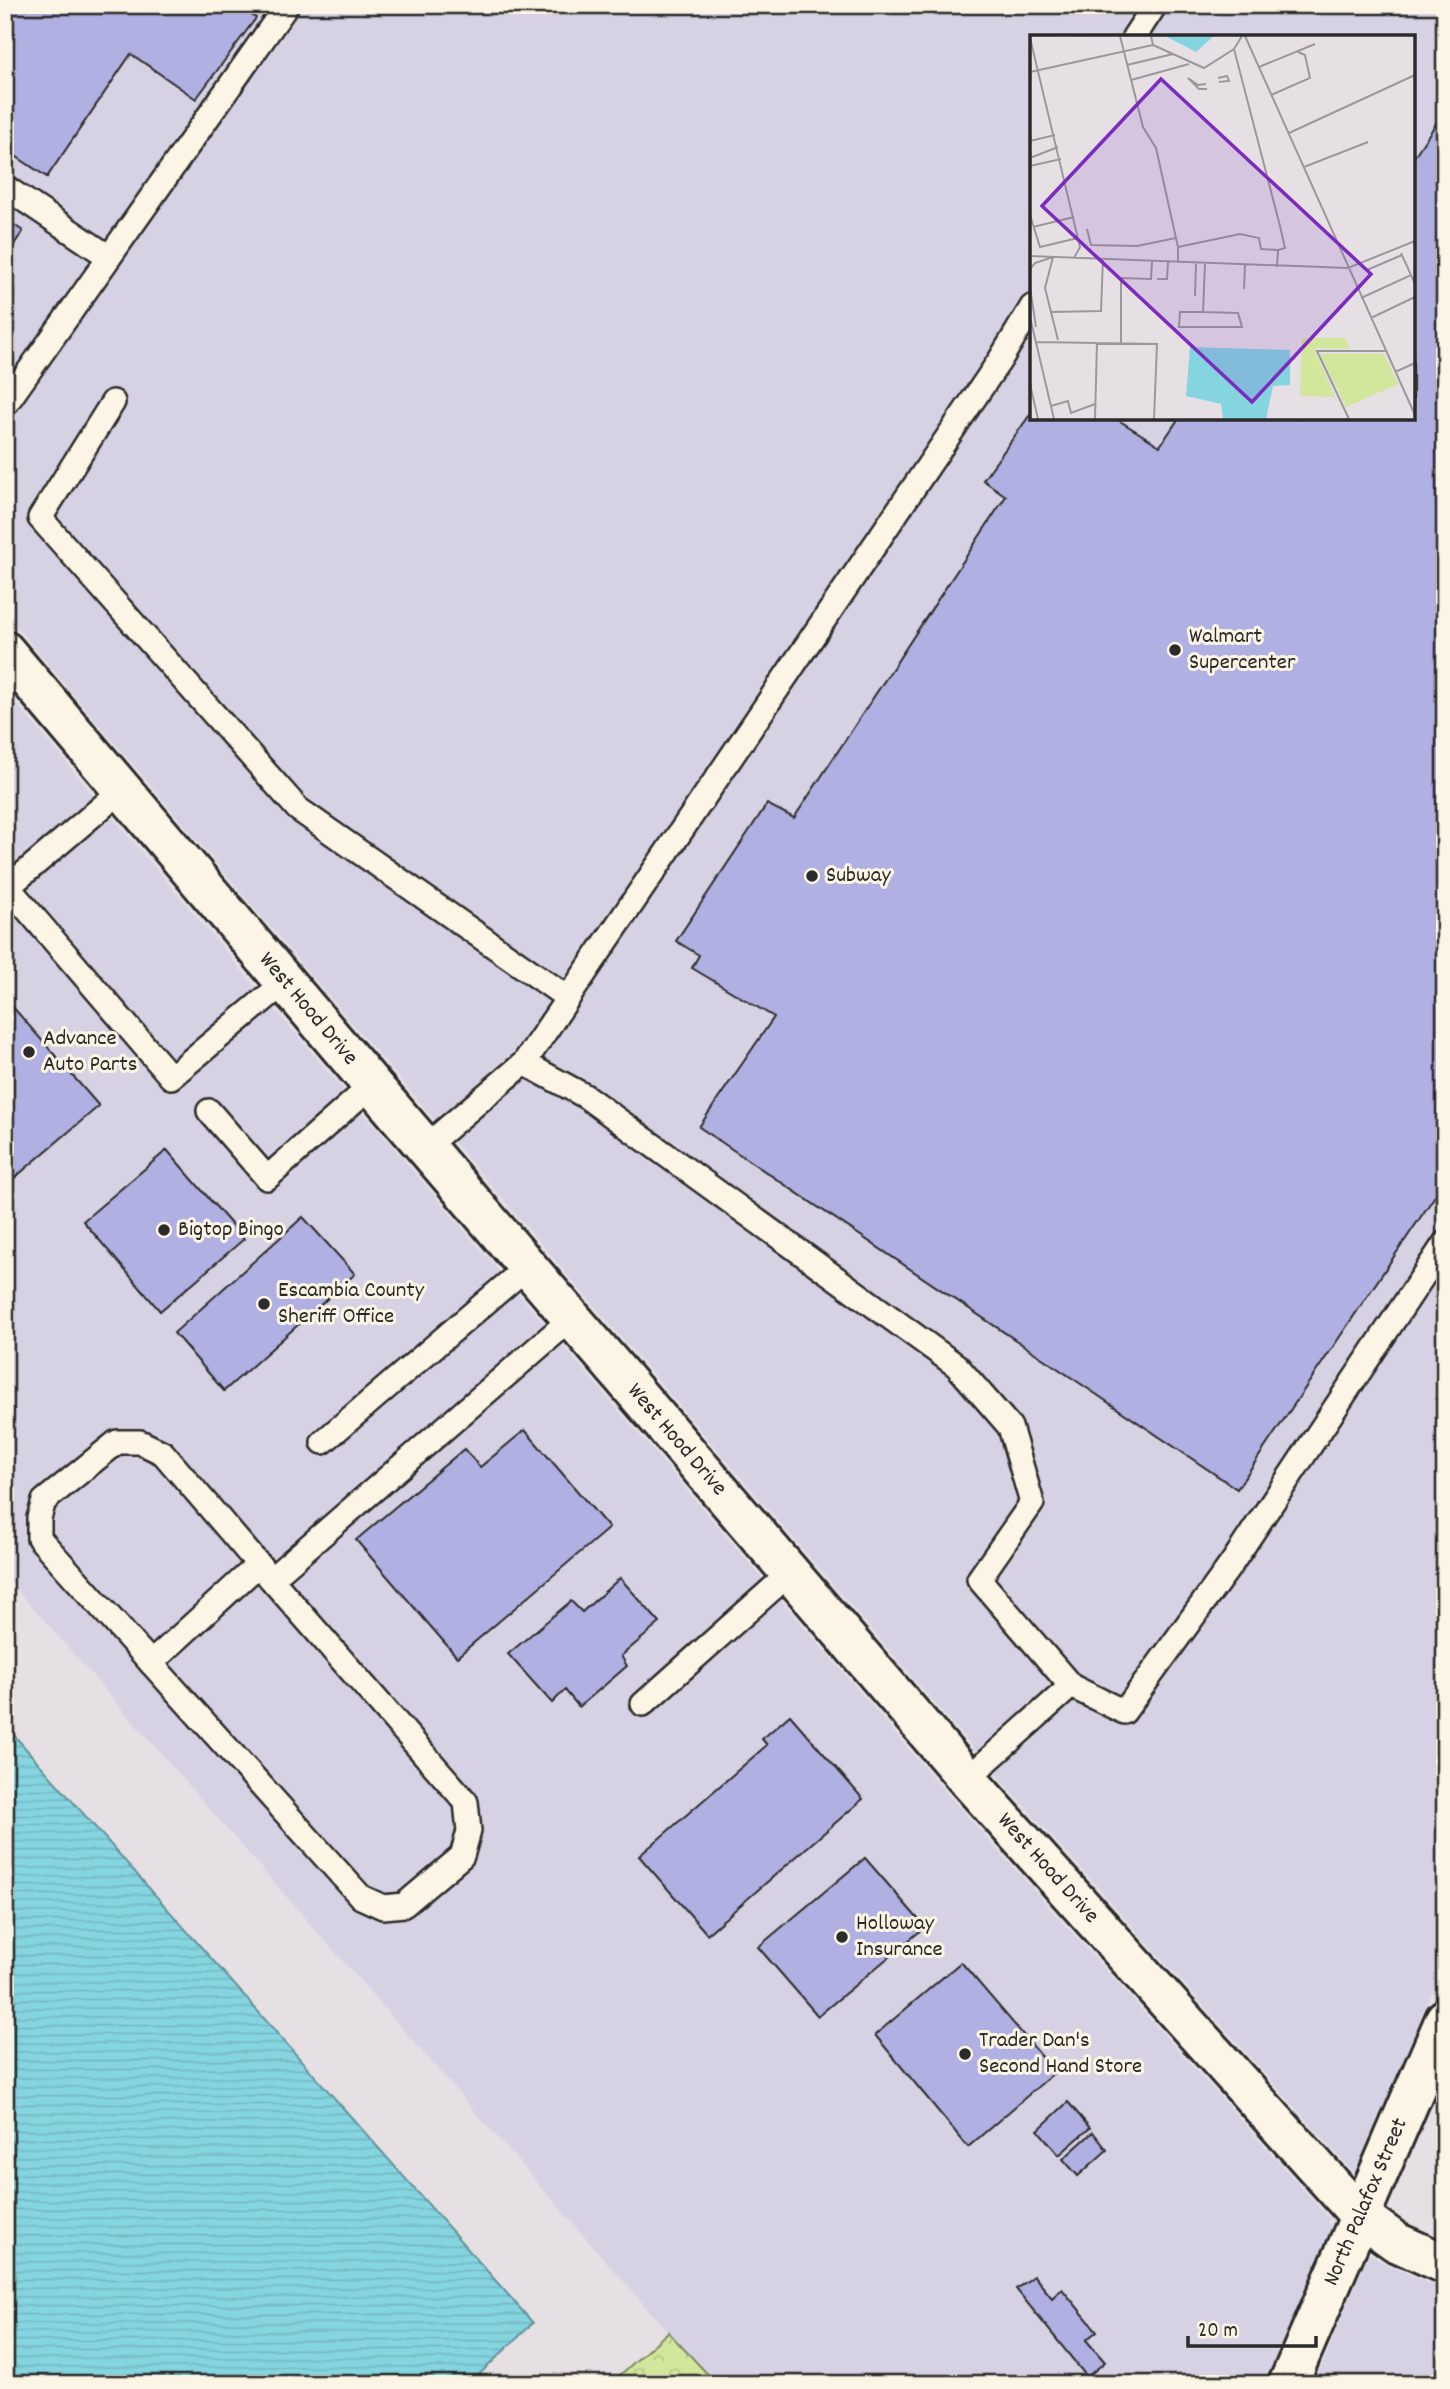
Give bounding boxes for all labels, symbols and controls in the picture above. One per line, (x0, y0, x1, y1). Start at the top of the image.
inset map (1030, 35, 1415, 420)
place label: Walmart Supercenter (1189, 621, 1296, 680)
marker: Walmart Supercenter (1167, 642, 1183, 658)
place label: Subway (826, 860, 892, 893)
marker: Subway (804, 868, 820, 884)
street label: West Hood Drive (250, 945, 365, 1073)
place label: Advance Auto Parts (43, 1023, 137, 1082)
marker: Advance Auto Parts (21, 1044, 37, 1060)
place label: Bigtop Bingo (178, 1214, 284, 1247)
marker: Bigtop Bingo (156, 1222, 172, 1238)
place label: Escambia County Sheriff Office (278, 1275, 425, 1334)
marker: Escambia County Sheriff Office (256, 1296, 272, 1312)
street label: West Hood Drive (618, 1376, 734, 1504)
street label: West Hood Drive (989, 1806, 1106, 1931)
place label: Holloway Insurance (856, 1908, 943, 1967)
marker: Holloway Insurance (834, 1929, 850, 1945)
place label: Trader Dan's Second Hand Store (979, 2025, 1142, 2084)
marker: Trader Dan's Second Hand Store (957, 2046, 973, 2062)
street label: North Palafox Street (1315, 2113, 1417, 2291)
scale bar (1188, 2305, 1315, 2349)
text: 20 m (1198, 2317, 1238, 2347)

